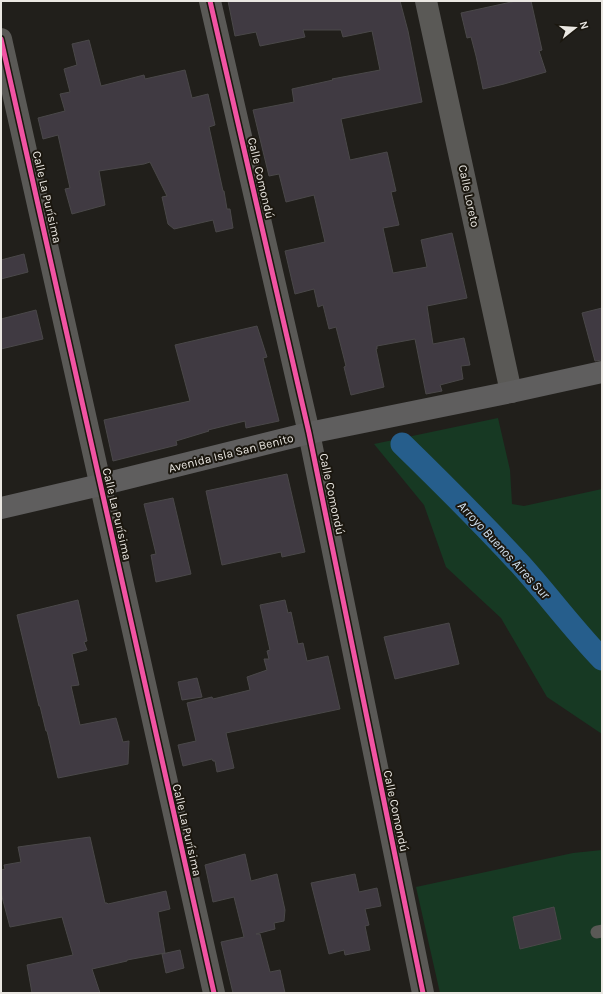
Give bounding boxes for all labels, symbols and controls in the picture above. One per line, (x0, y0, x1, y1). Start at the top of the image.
north arrow (555, 8, 595, 48)
text: N (577, 20, 591, 31)
street label: Calle Comondú (245, 136, 277, 220)
street label: Calle La Purísima (30, 149, 64, 245)
street label: Calle Loreto (456, 164, 482, 228)
street label: Avenida Isla San Benito (167, 431, 295, 475)
street label: Calle Comondú (317, 452, 347, 536)
street label: Calle La Purísima (100, 466, 134, 562)
water label: Arroyo Buenos Aires Sur (455, 498, 553, 602)
street label: Calle Comondú (381, 769, 411, 853)
street label: Calle La Purísima (170, 782, 204, 878)

